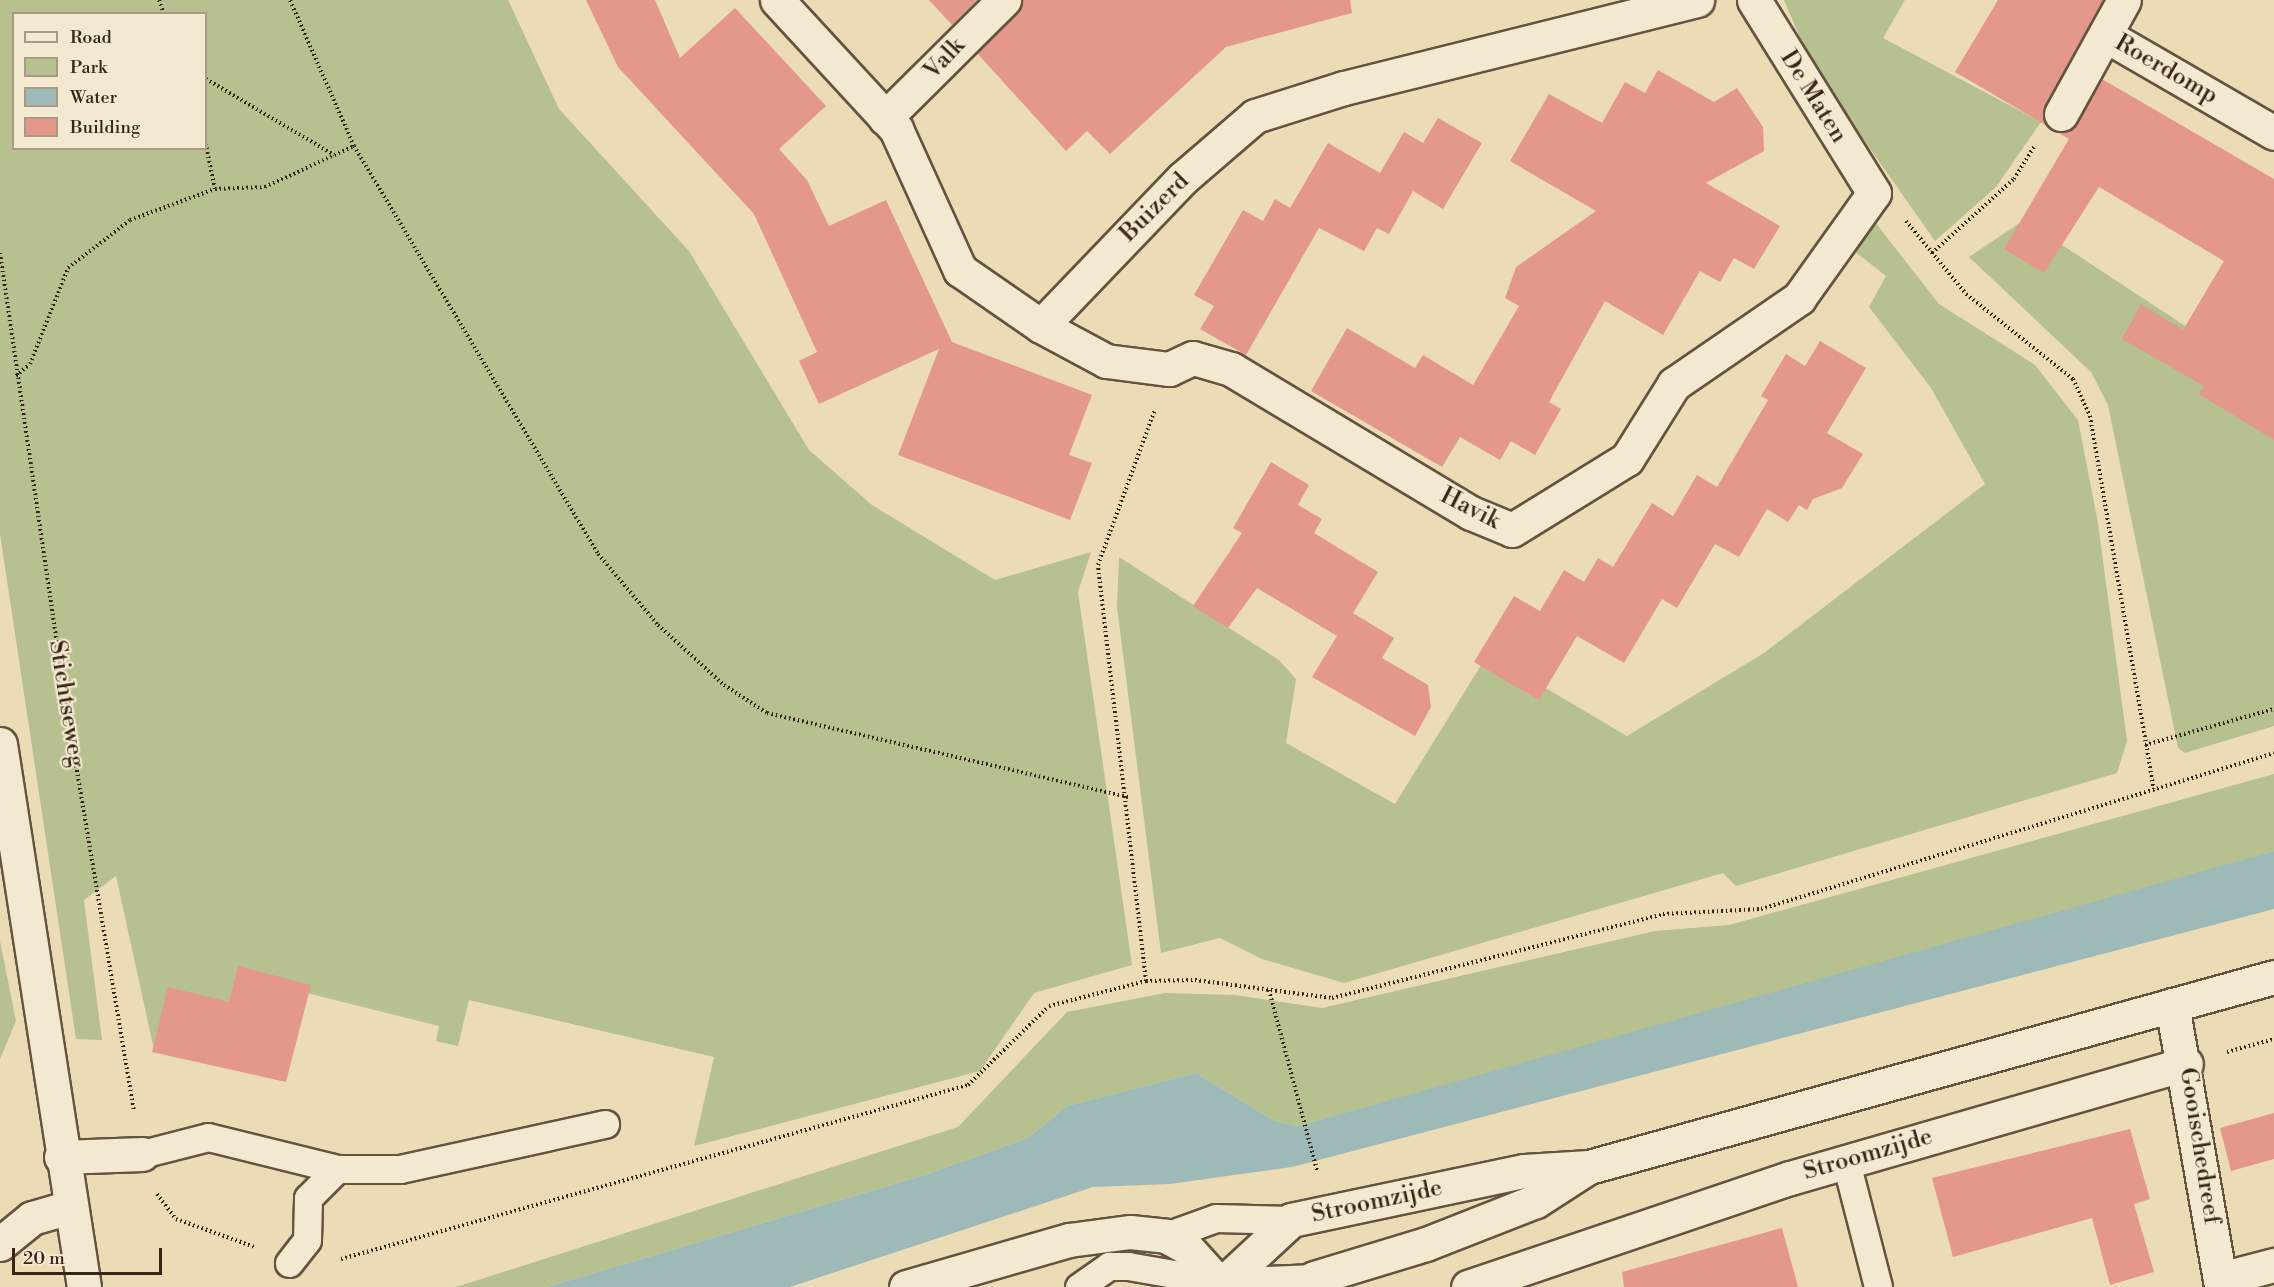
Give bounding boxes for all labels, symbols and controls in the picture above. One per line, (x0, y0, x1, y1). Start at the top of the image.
legend (12, 12, 207, 150)
text: Road (70, 26, 112, 49)
street label: Roerdomp (2109, 29, 2223, 111)
street label: Valk (918, 32, 972, 86)
street label: De Maten (1773, 45, 1853, 149)
text: Park (70, 56, 107, 79)
text: Water (70, 86, 117, 109)
text: Building (70, 116, 140, 139)
street label: Buizerd (1114, 167, 1196, 249)
street label: Havik (1435, 482, 1505, 536)
street label: Stichtseweg (42, 638, 90, 770)
street label: Gooischedreef (2172, 1066, 2226, 1226)
street label: Stroomzijde (1800, 1123, 1936, 1187)
street label: Stroomzijde (1309, 1174, 1445, 1230)
scale bar (15, 1236, 165, 1274)
text: 20 m (23, 1247, 65, 1270)

